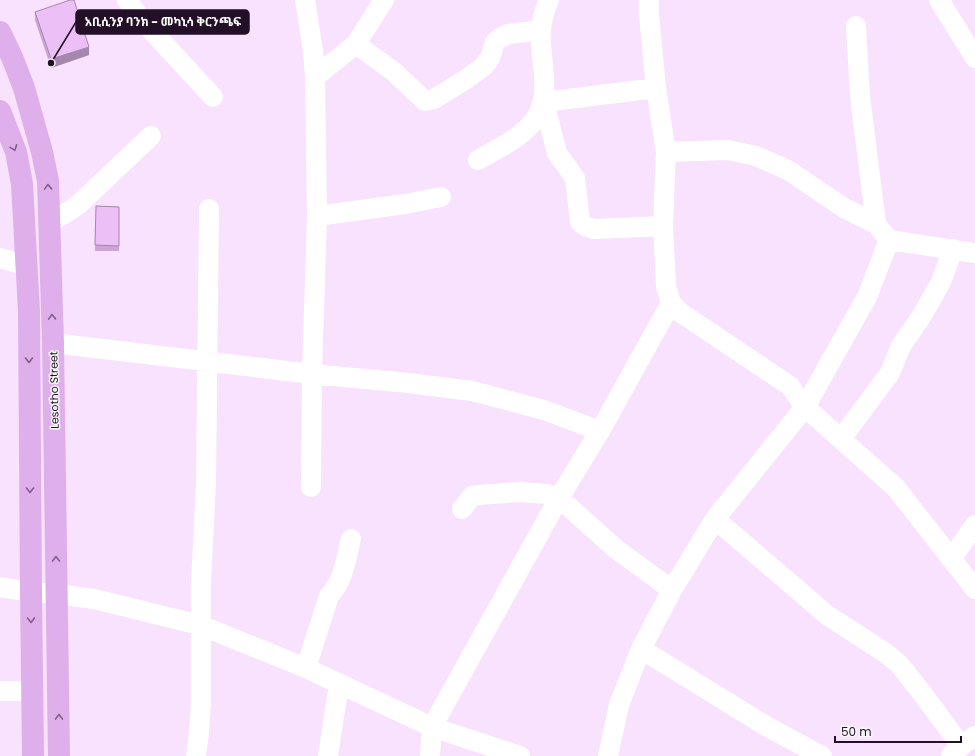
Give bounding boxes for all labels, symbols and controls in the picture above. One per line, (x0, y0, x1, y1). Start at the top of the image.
callout: አቢሲንያ ባንክ - መካኒሳ ቅርንጫፍ (76, 10, 249, 34)
text: አቢሲንያ ባንክ - መካኒሳ ቅርንጫፍ (85, 13, 241, 30)
one-way arrow (9, 144, 17, 151)
one-way arrow (44, 184, 52, 190)
one-way arrow (48, 314, 56, 320)
street label: Lesotho Street (45, 351, 63, 429)
one-way arrow (25, 357, 33, 363)
one-way arrow (26, 487, 34, 493)
one-way arrow (52, 556, 60, 562)
one-way arrow (27, 617, 35, 623)
one-way arrow (55, 714, 63, 720)
scale bar (835, 718, 961, 744)
text: 50 m (841, 723, 872, 740)

